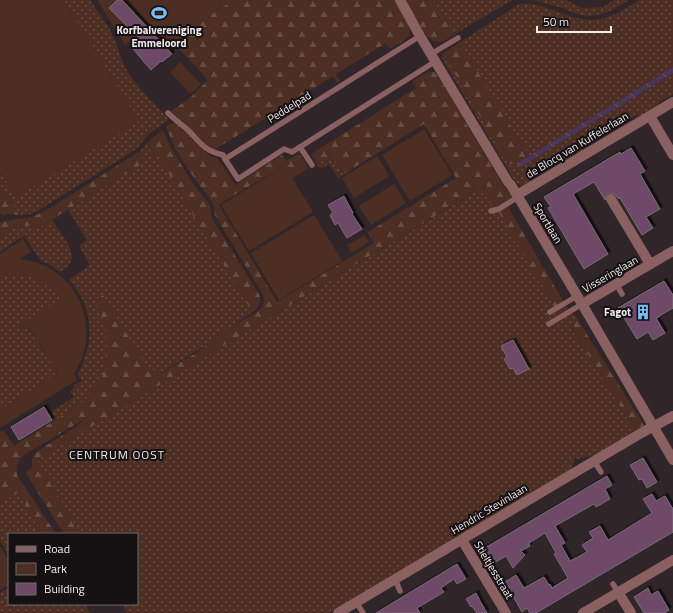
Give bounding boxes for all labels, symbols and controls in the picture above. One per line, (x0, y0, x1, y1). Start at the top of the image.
sports icon: Korfbalvereniging Emmeloord (150, 4, 168, 22)
scale bar (537, 8, 611, 34)
text: 50 m (543, 12, 569, 31)
place label: Korfbalvereniging Emmeloord (116, 22, 202, 51)
street label: Peddelpad (264, 87, 314, 127)
street label: de Blocq van Kuffelerlaan (523, 108, 631, 182)
street label: Sportlaan (530, 200, 566, 246)
street label: Visseringlaan (579, 252, 641, 296)
building icon: Fagot (634, 303, 652, 321)
place label: Fagot (604, 304, 631, 320)
district label: CENTRUM OOST (69, 445, 165, 464)
street label: Hendric Stevinlaan (448, 480, 530, 538)
legend (8, 533, 138, 605)
street label: Stieltjesstraat (470, 538, 518, 602)
text: Road (44, 539, 70, 558)
text: Park (44, 559, 67, 578)
text: Building (44, 579, 85, 598)

